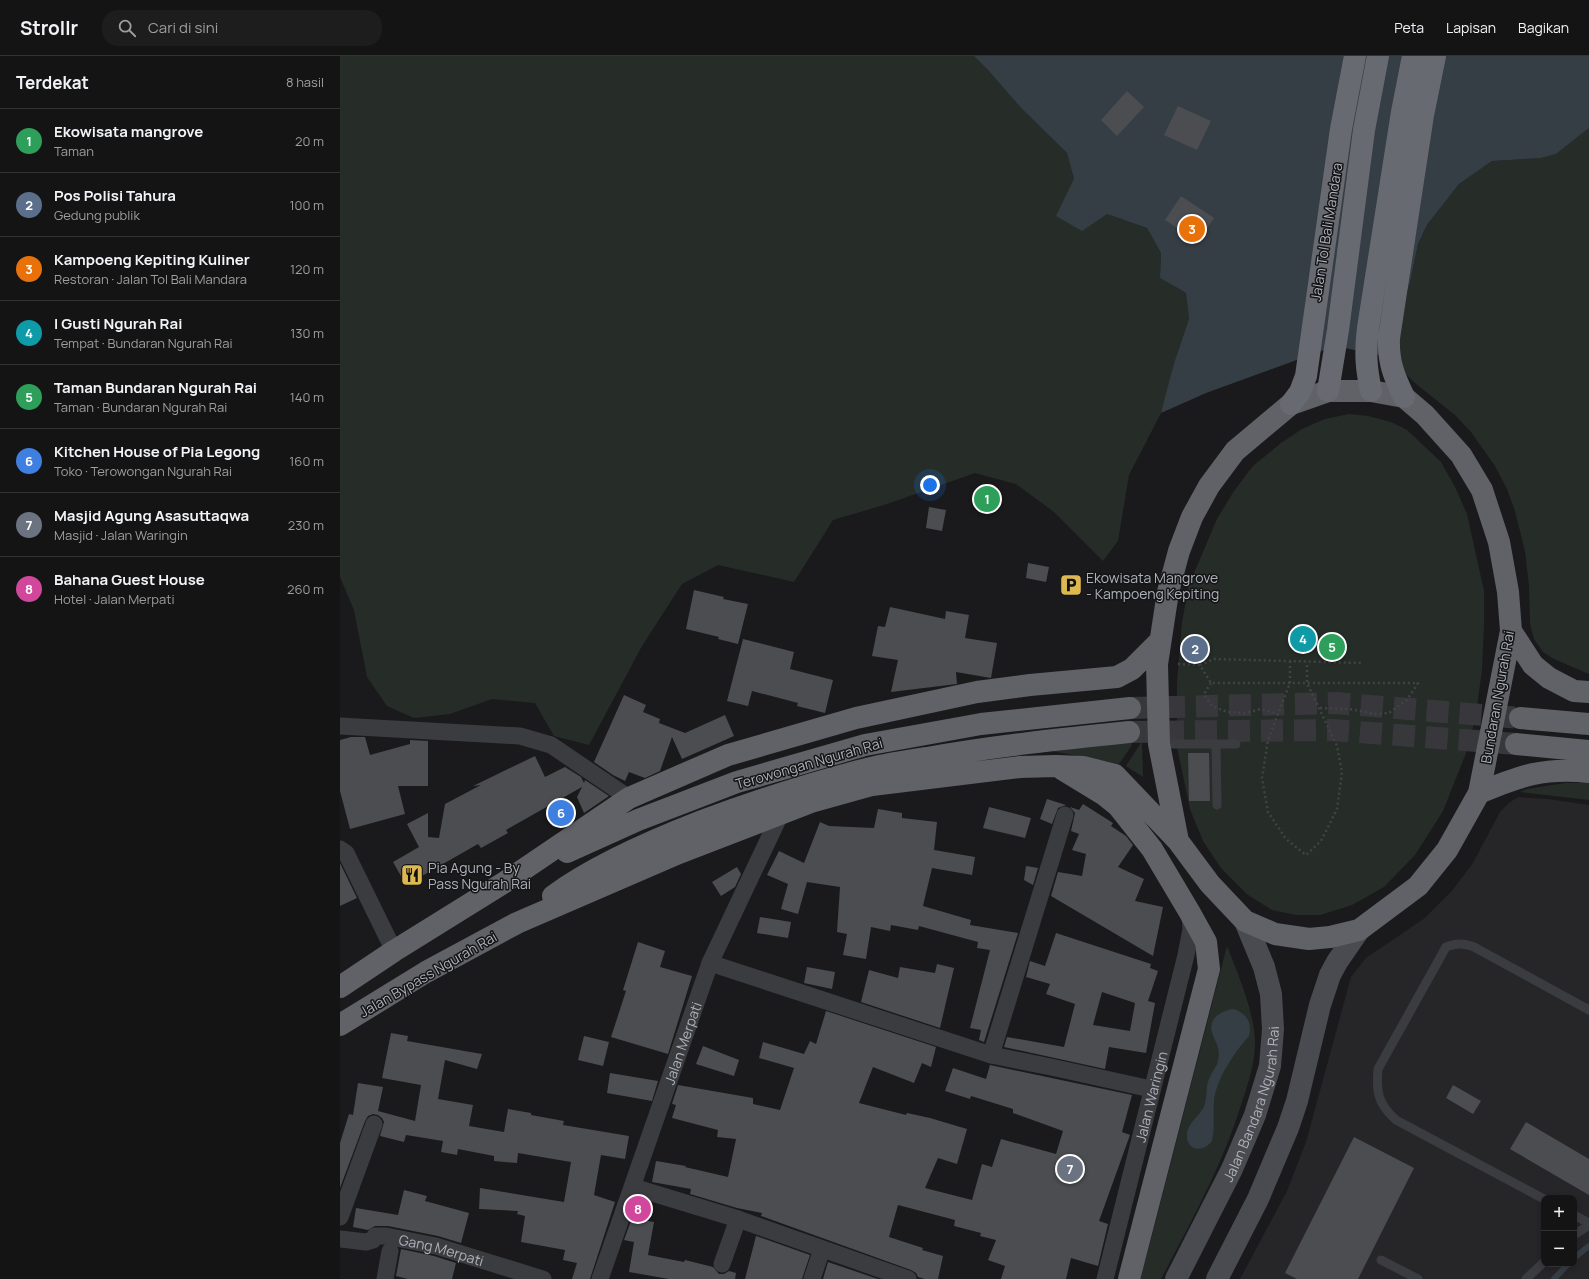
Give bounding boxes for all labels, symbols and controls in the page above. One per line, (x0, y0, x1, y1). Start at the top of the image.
search box (102, 10, 382, 46)
text: Strollr (20, 15, 78, 41)
icon: search (116, 17, 138, 39)
text: Cari di sini (148, 17, 218, 38)
text: Peta (1394, 18, 1424, 37)
text: Lapisan (1446, 18, 1496, 37)
text: Bagikan (1518, 18, 1569, 37)
text: Terdekat (16, 71, 89, 94)
text: 8 hasil (286, 73, 324, 91)
text: Ekowisata mangrove (54, 121, 203, 142)
text: 1 (26, 132, 32, 150)
text: 20 m (295, 132, 324, 150)
text: Taman (54, 142, 94, 160)
street label: Jalan Tol Bali Mandara (1306, 161, 1346, 303)
text: Pos Polisi Tahura (54, 185, 176, 206)
text: 2 (25, 196, 33, 214)
text: 100 m (289, 196, 324, 214)
text: Gedung publik (54, 206, 140, 224)
pin: 3 (1179, 214, 1205, 244)
text: Kampoeng Kepiting Kuliner (54, 249, 250, 270)
text: 3 (25, 260, 33, 278)
text: 120 m (290, 260, 324, 278)
text: Restoran · Jalan Tol Bali Mandara (54, 270, 247, 288)
text: I Gusti Ngurah Rai (54, 313, 182, 334)
text: 4 (25, 324, 33, 342)
text: 130 m (290, 324, 324, 342)
text: Tempat · Bundaran Ngurah Rai (54, 334, 232, 352)
text: Taman Bundaran Ngurah Rai (54, 377, 257, 398)
text: 5 (25, 388, 33, 406)
text: 140 m (290, 388, 324, 406)
text: Taman · Bundaran Ngurah Rai (54, 398, 227, 416)
text: Kitchen House of Pia Legong (54, 441, 260, 462)
text: 6 (25, 452, 33, 470)
text: 160 m (289, 452, 324, 470)
text: Toko · Terowongan Ngurah Rai (54, 462, 232, 480)
your location (920, 475, 940, 495)
pin: 1 (974, 484, 1000, 514)
text: Masjid Agung Asasuttaqwa (54, 505, 249, 526)
text: 7 (26, 516, 32, 534)
text: 230 m (288, 516, 324, 534)
text: Masjid · Jalan Waringin (54, 526, 188, 544)
place label: Ekowisata Mangrove - Kampoeng Kepiting (1086, 568, 1219, 603)
text: Bahana Guest House (54, 569, 205, 590)
parking icon: Ekowisata Mangrove - Kampoeng Kepiting (1058, 572, 1084, 598)
text: 8 (25, 580, 33, 598)
text: 260 m (287, 580, 324, 598)
text: Hotel · Jalan Merpati (54, 590, 175, 608)
pin: 4 (1290, 624, 1316, 654)
street label: Bundaran Ngurah Rai (1476, 629, 1518, 765)
pin: 5 (1319, 632, 1345, 662)
pin: 2 (1182, 634, 1208, 664)
street label: Terowongan Ngurah Rai (733, 733, 885, 793)
pin: 6 (548, 798, 574, 828)
place label: Pia Agung - By Pass Ngurah Rai (428, 858, 531, 893)
restaurant icon: Pia Agung - By Pass Ngurah Rai (399, 862, 425, 888)
street label: Jalan Bypass Ngurah Rai (356, 927, 500, 1021)
street label: Jalan Merpati (659, 999, 705, 1087)
street label: Jalan Bandara Ngurah Rai (1218, 1026, 1283, 1185)
street label: Jalan Waringin (1130, 1049, 1171, 1144)
pin: 7 (1057, 1154, 1083, 1184)
pin: 8 (625, 1194, 651, 1224)
map controls (1541, 1195, 1577, 1267)
button: + (1541, 1195, 1577, 1231)
street label: Gang Merpati (397, 1229, 486, 1270)
button: − (1541, 1231, 1577, 1267)

